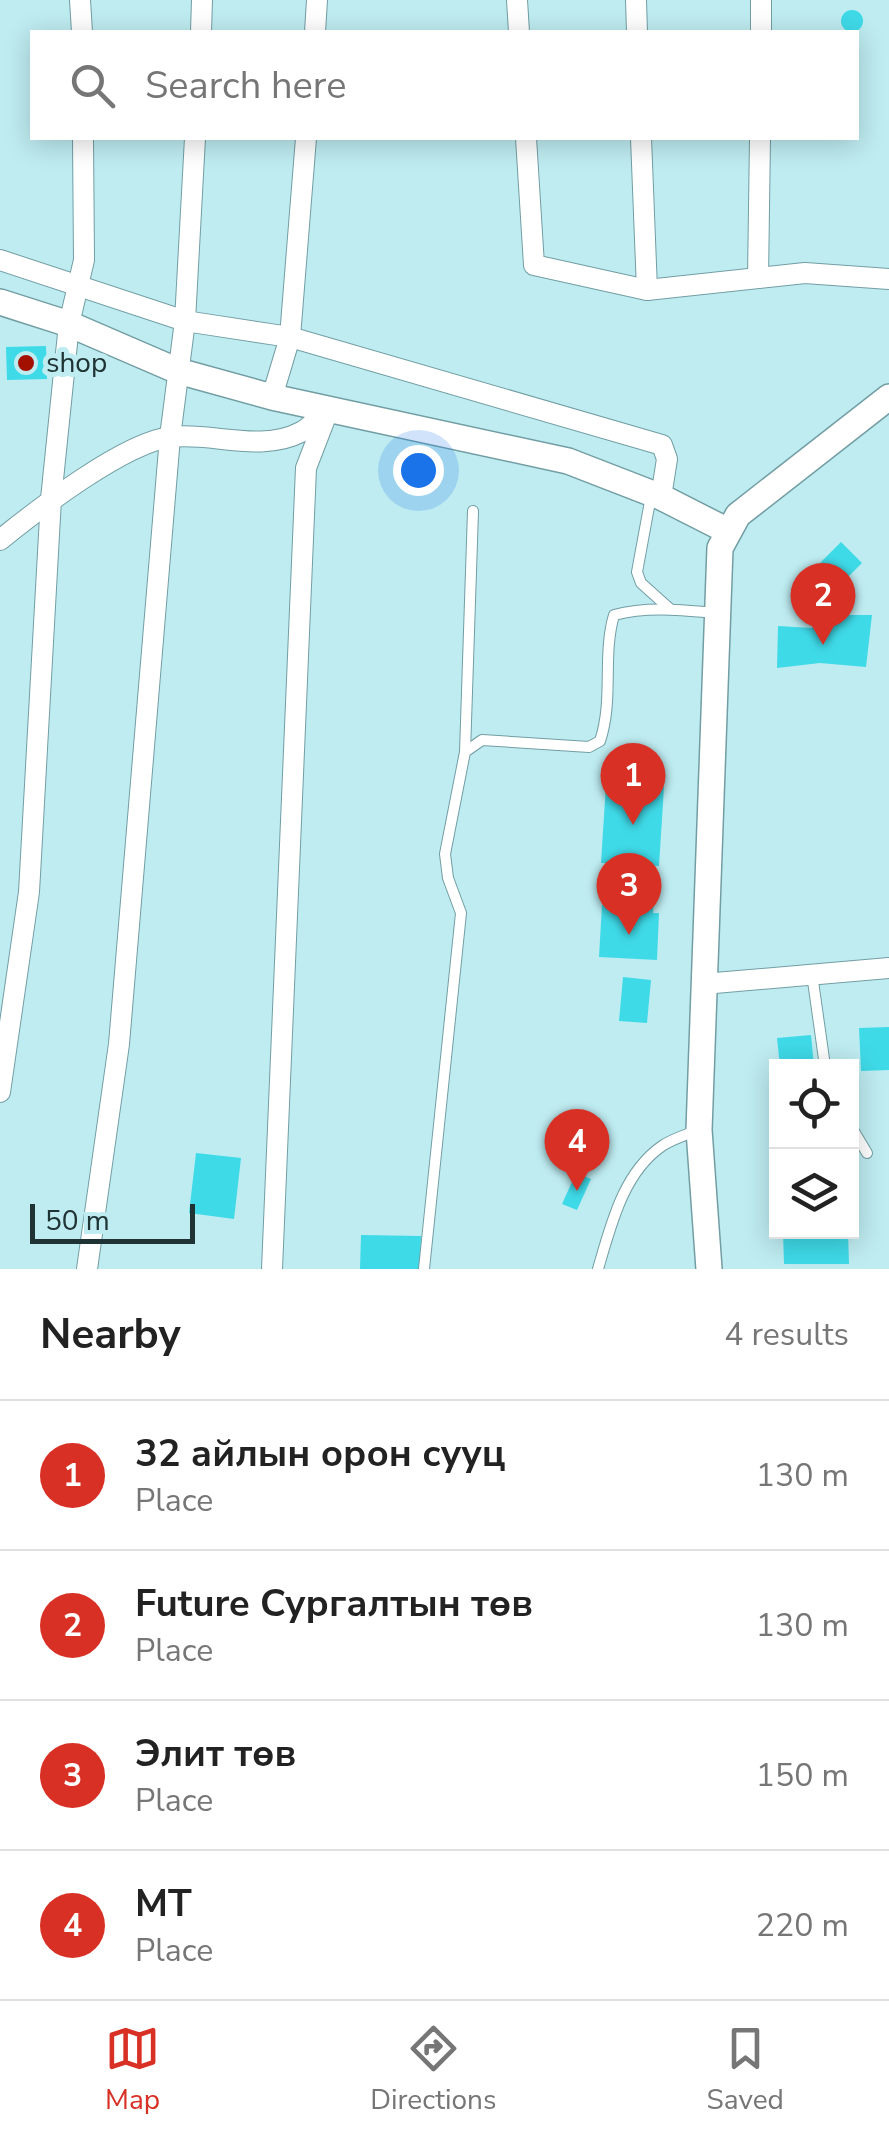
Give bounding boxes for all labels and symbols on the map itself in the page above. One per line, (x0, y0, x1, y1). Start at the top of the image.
place label: shop (46, 344, 107, 382)
marker: shop (15, 352, 37, 374)
your location (393, 445, 444, 496)
pin: 2 (790, 562, 856, 645)
pin: 1 (600, 742, 666, 825)
pin: 3 (596, 852, 662, 935)
pin: 4 (544, 1108, 610, 1191)
scale bar (30, 1199, 195, 1244)

